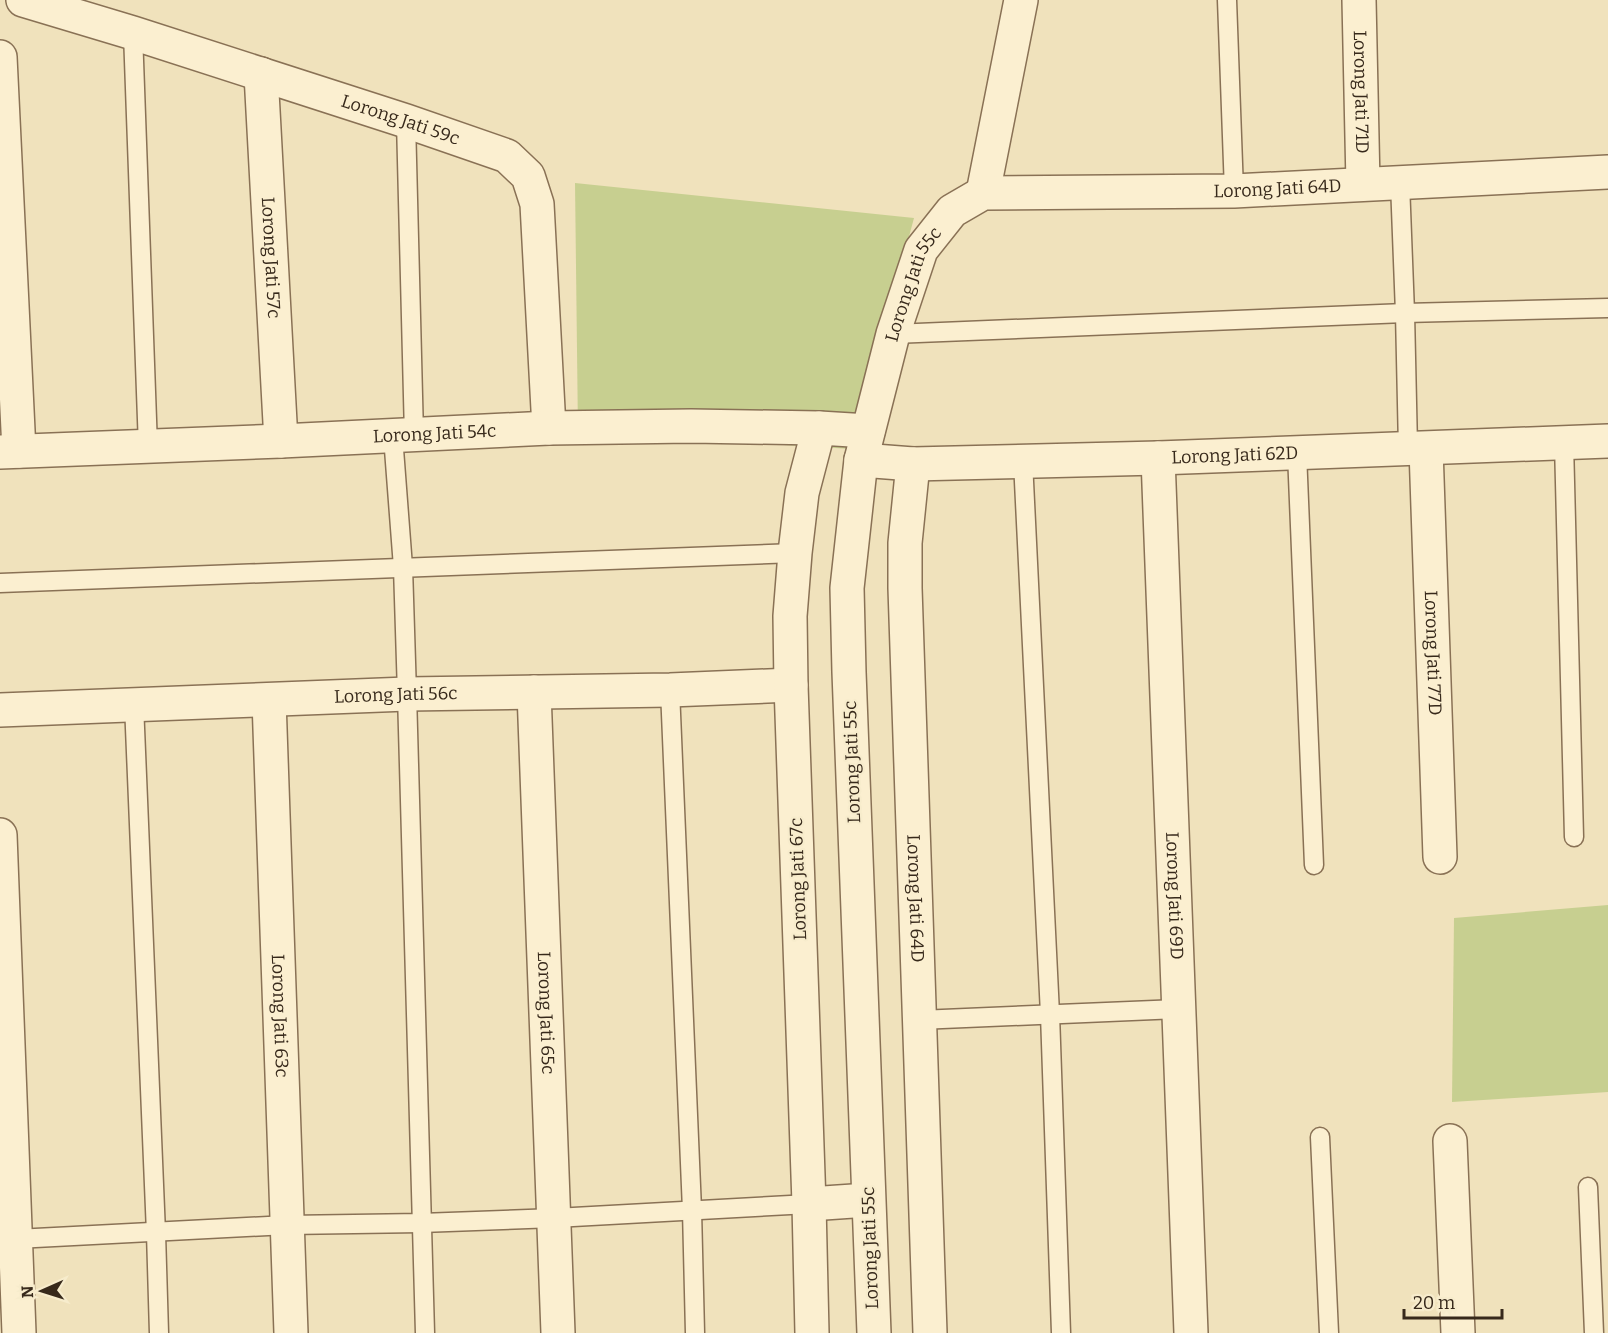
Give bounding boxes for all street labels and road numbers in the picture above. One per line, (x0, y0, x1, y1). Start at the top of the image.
street label: Lorong Jati 71D (1349, 30, 1373, 154)
street label: Lorong Jati 59c (339, 90, 462, 150)
street label: Lorong Jati 64D (1213, 175, 1342, 202)
street label: Lorong Jati 57c (257, 196, 285, 319)
street label: Lorong Jati 55c (880, 222, 946, 344)
street label: Lorong Jati 54c (372, 420, 497, 448)
street label: Lorong Jati 62D (1171, 442, 1299, 468)
street label: Lorong Jati 77D (1420, 590, 1446, 716)
street label: Lorong Jati 56c (334, 682, 458, 708)
street label: Lorong Jati 55c (839, 700, 865, 824)
street label: Lorong Jati 67c (785, 817, 811, 941)
street label: Lorong Jati 69D (1161, 831, 1188, 960)
street label: Lorong Jati 64D (902, 834, 929, 963)
street label: Lorong Jati 65c (533, 951, 559, 1075)
street label: Lorong Jati 63c (267, 954, 293, 1078)
street label: Lorong Jati 55c (857, 1186, 883, 1310)

